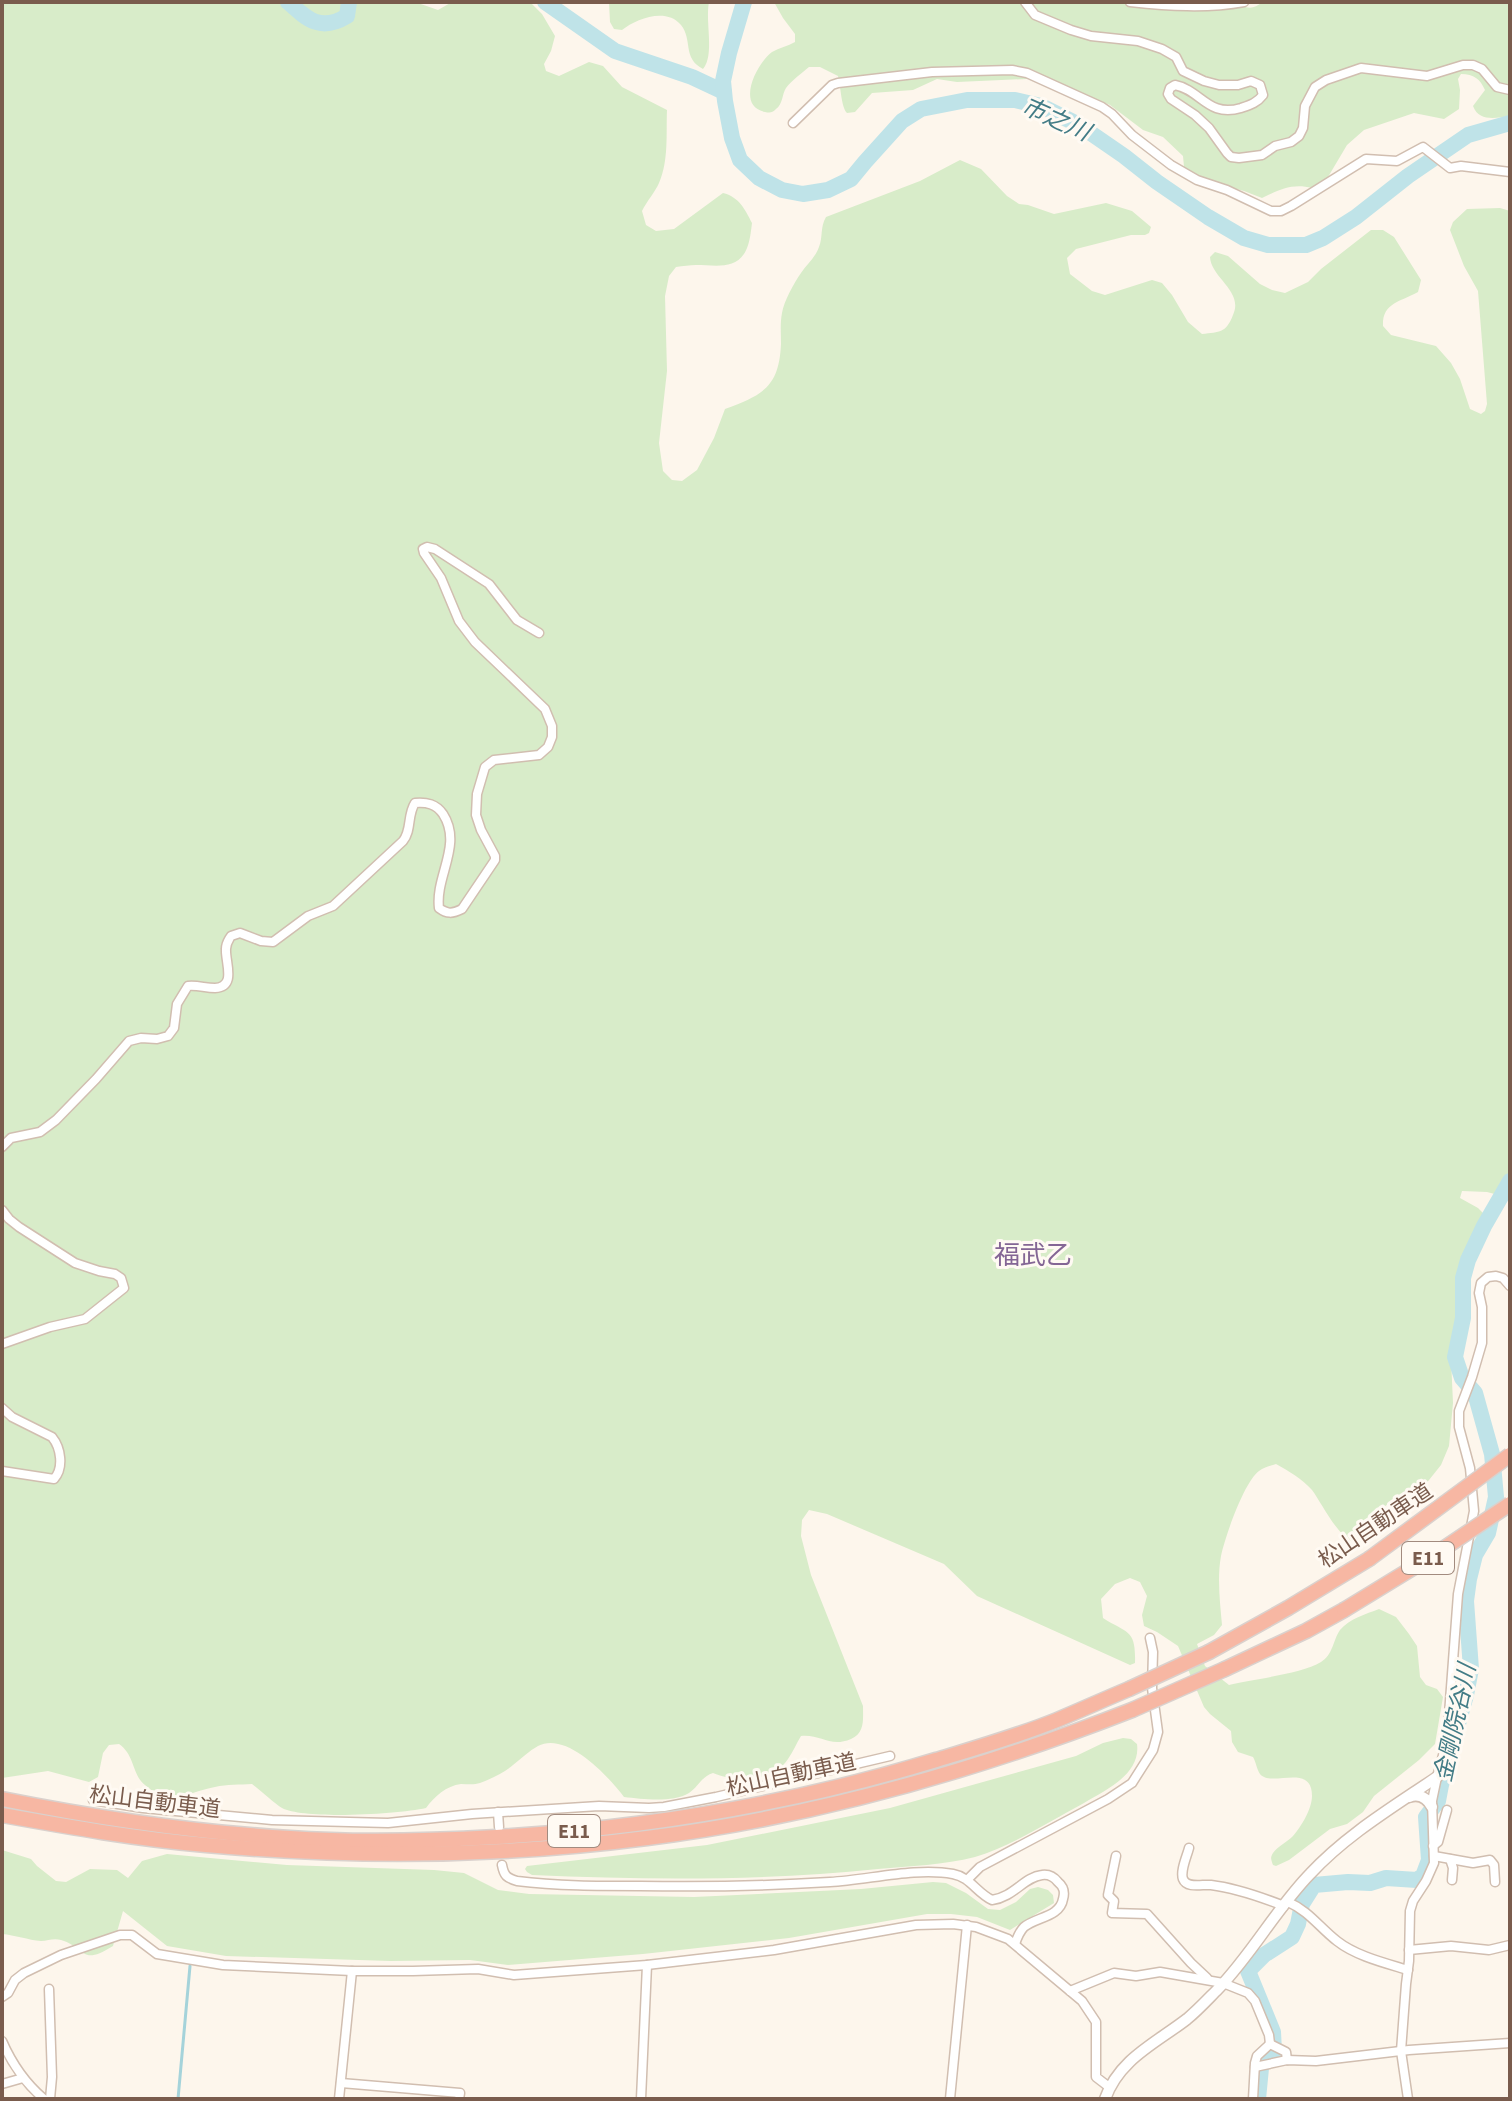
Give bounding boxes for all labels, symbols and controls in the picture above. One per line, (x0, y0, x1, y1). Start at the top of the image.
water label: 市之川 (1016, 89, 1099, 151)
district label: 福武乙 (994, 1237, 1072, 1274)
street label: 松山自動車道 (1312, 1476, 1439, 1576)
road number: E11 (1402, 1542, 1454, 1574)
water label: 金剛院谷川 (1426, 1658, 1486, 1785)
street label: 松山自動車道 (723, 1746, 859, 1804)
street label: 松山自動車道 (87, 1778, 222, 1826)
road number: E11 (548, 1815, 600, 1847)

